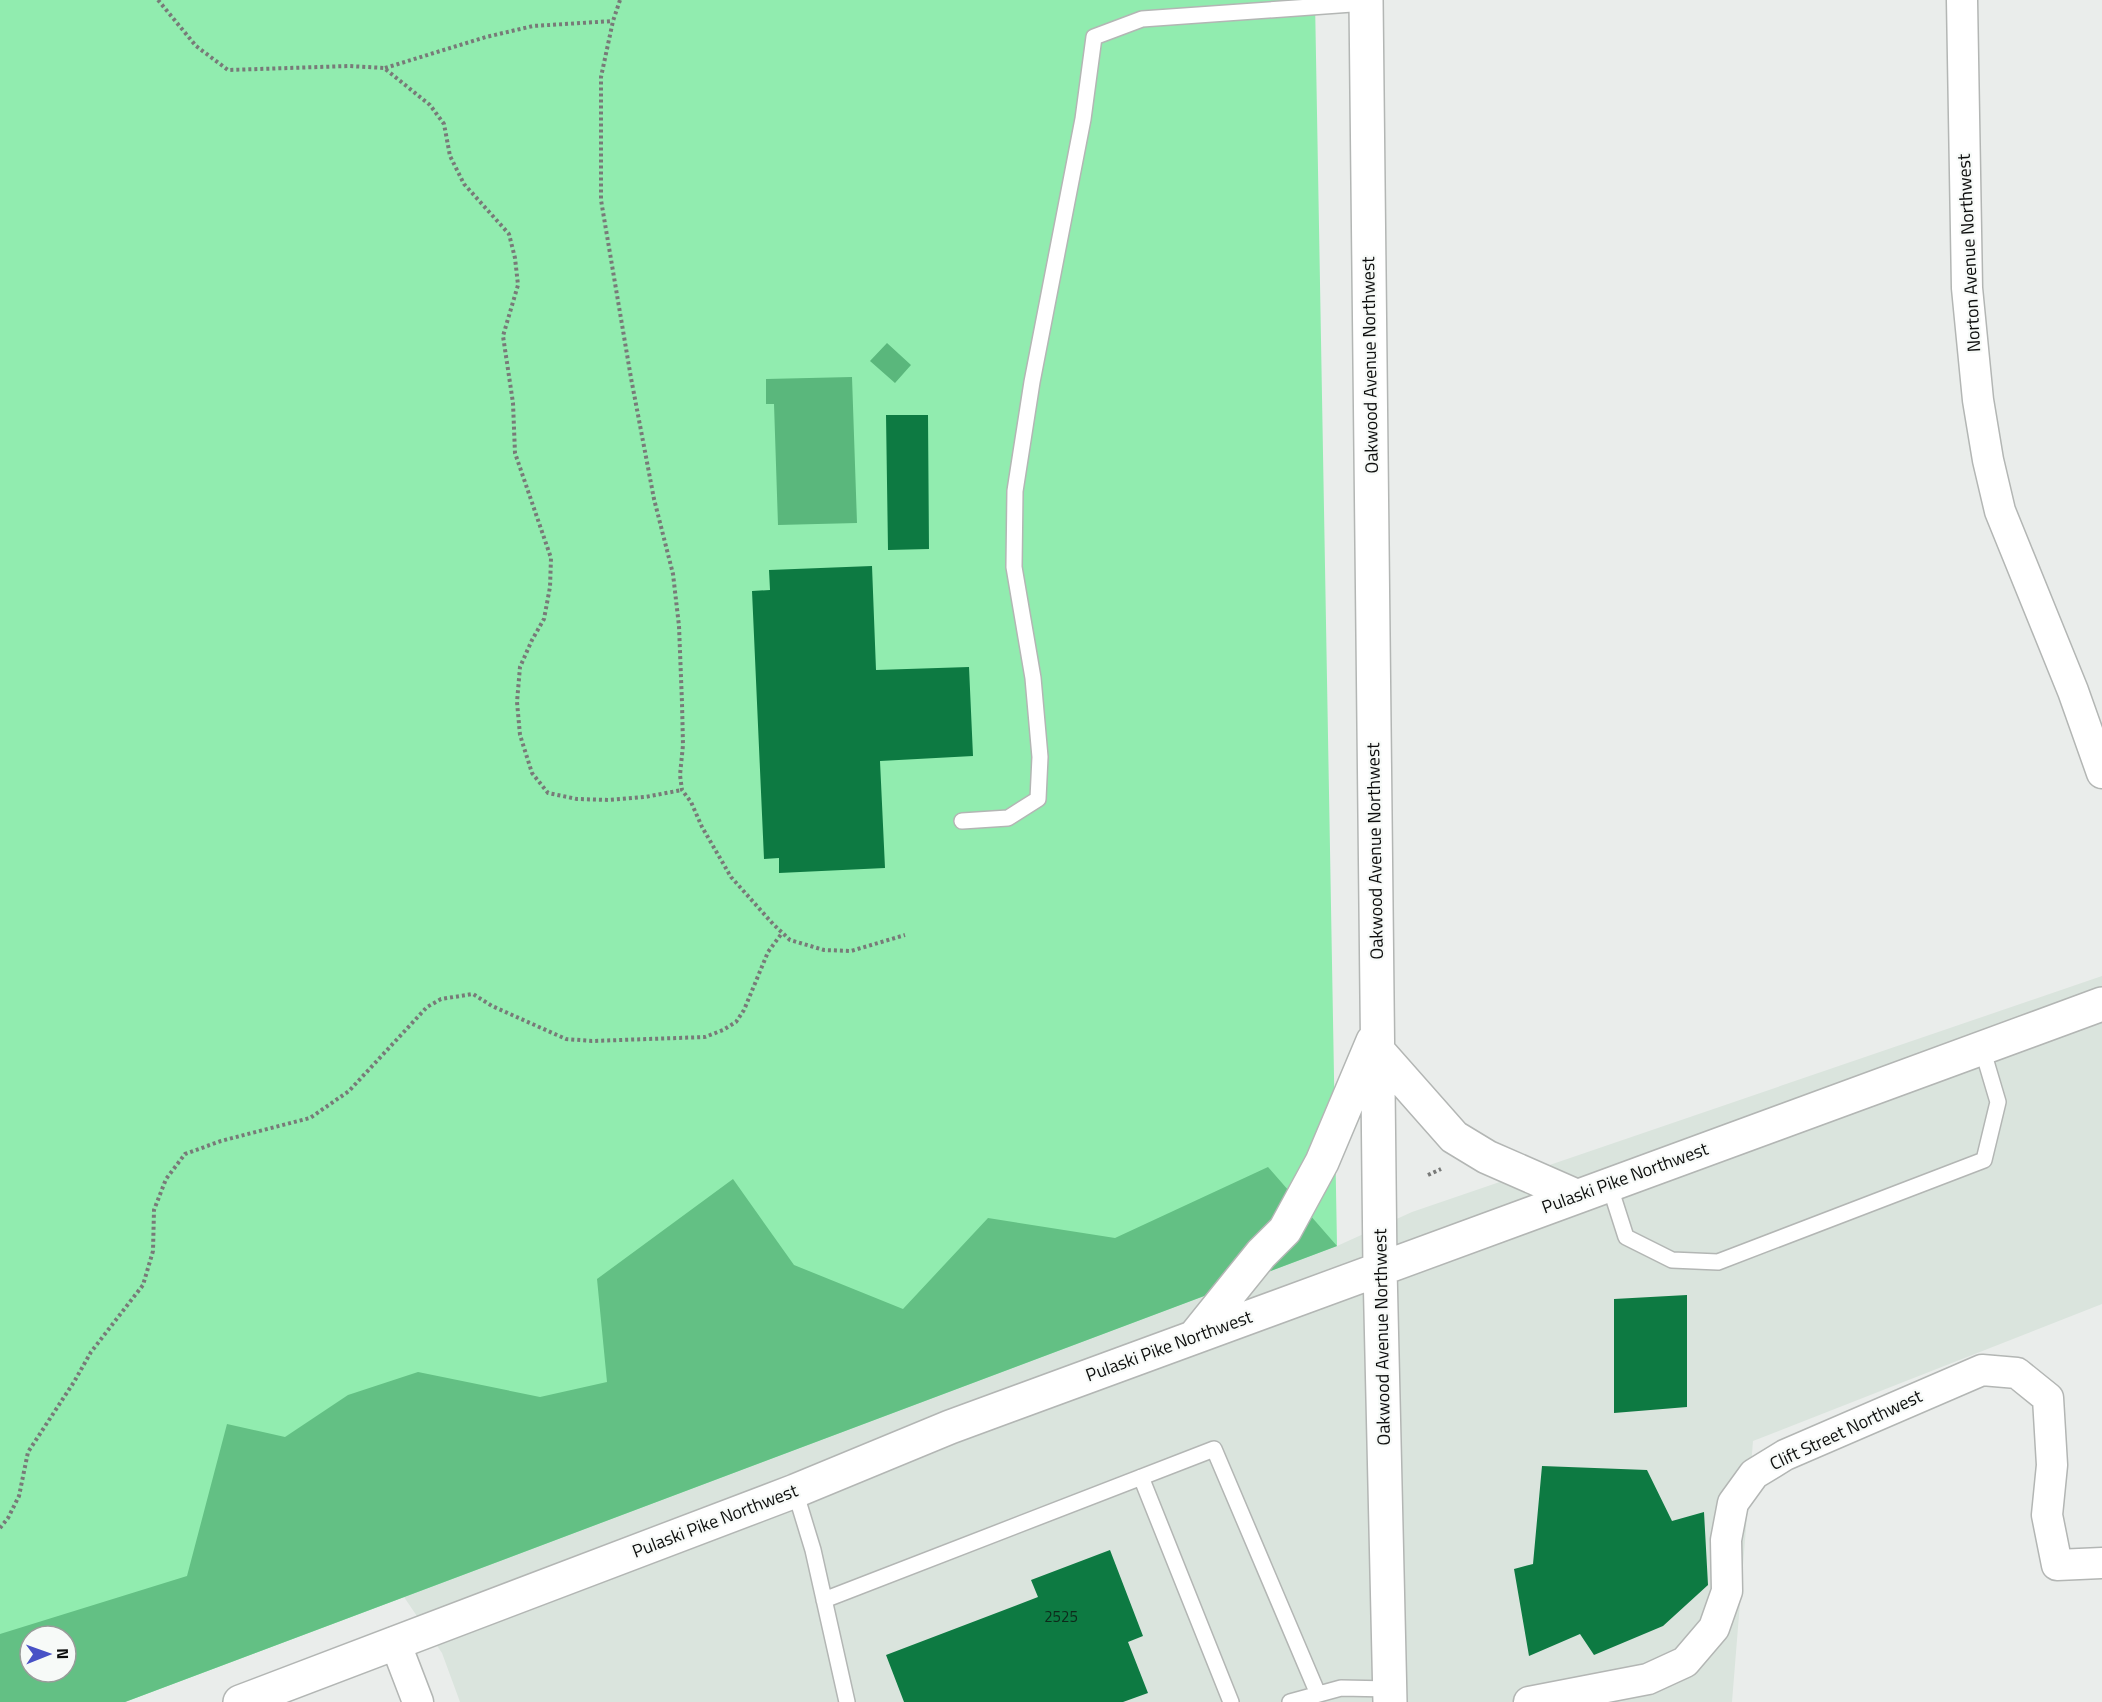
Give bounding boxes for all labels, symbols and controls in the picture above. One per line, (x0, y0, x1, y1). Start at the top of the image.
street label: Norton Avenue Northwest (1950, 152, 1987, 353)
street label: Oakwood Avenue Northwest (1354, 256, 1385, 474)
street label: Oakwood Avenue Northwest (1359, 742, 1390, 960)
street label: Pulaski Pike Northwest (1538, 1135, 1713, 1220)
street label: Oakwood Avenue Northwest (1366, 1228, 1397, 1446)
street label: Pulaski Pike Northwest (1082, 1303, 1257, 1388)
street label: Clift Street Northwest (1765, 1382, 1927, 1477)
street label: Pulaski Pike Northwest (628, 1476, 802, 1565)
house number: 2525 (1044, 1605, 1078, 1628)
north arrow (18, 1624, 78, 1684)
text: N (51, 1648, 75, 1659)

